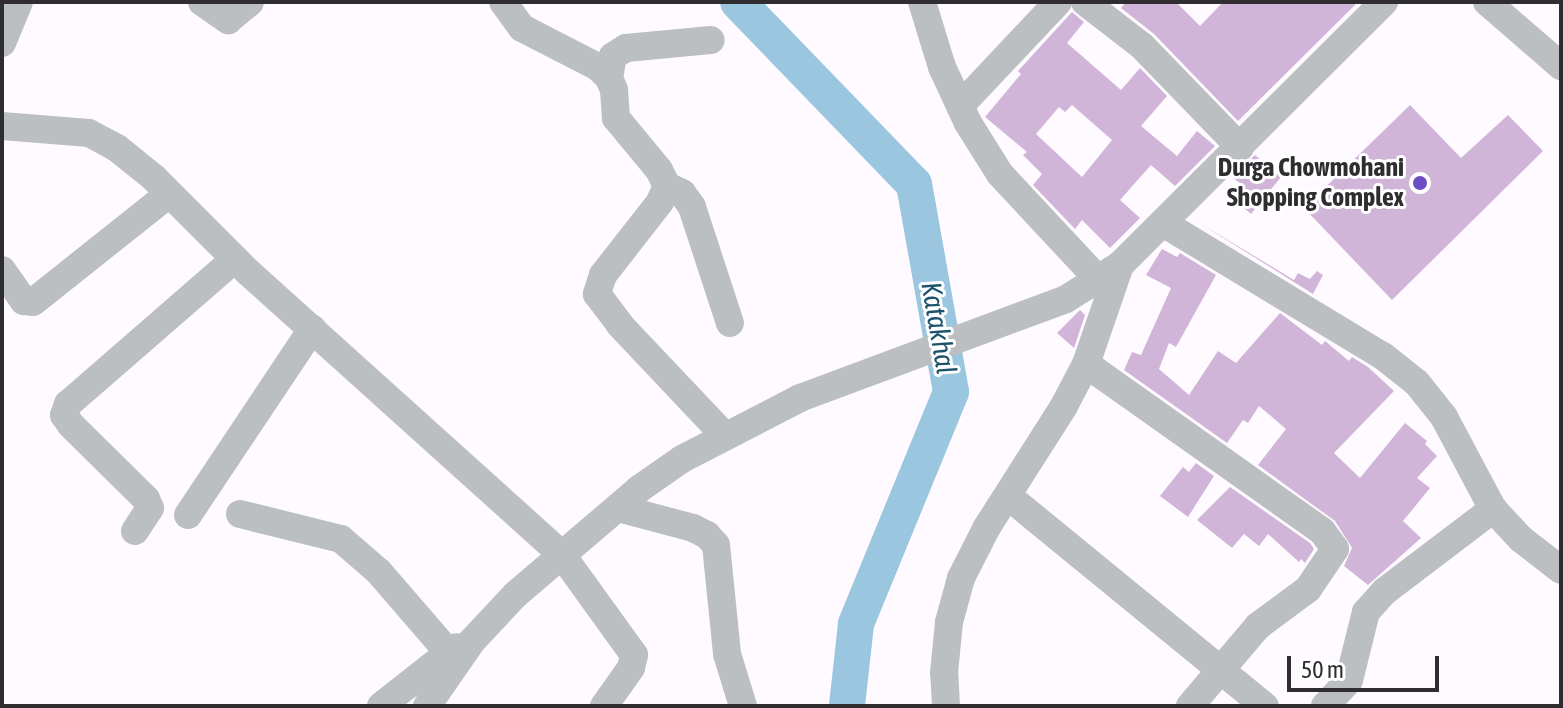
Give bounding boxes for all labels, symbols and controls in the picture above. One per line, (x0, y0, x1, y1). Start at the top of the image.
place label: Durga Chowmohani Shopping Complex (1218, 152, 1404, 214)
marker: Durga Chowmohani Shopping Complex (1411, 174, 1429, 192)
water label: Katakhal (914, 279, 964, 377)
scale bar (1291, 640, 1443, 690)
text: 50 m (1301, 656, 1344, 683)

